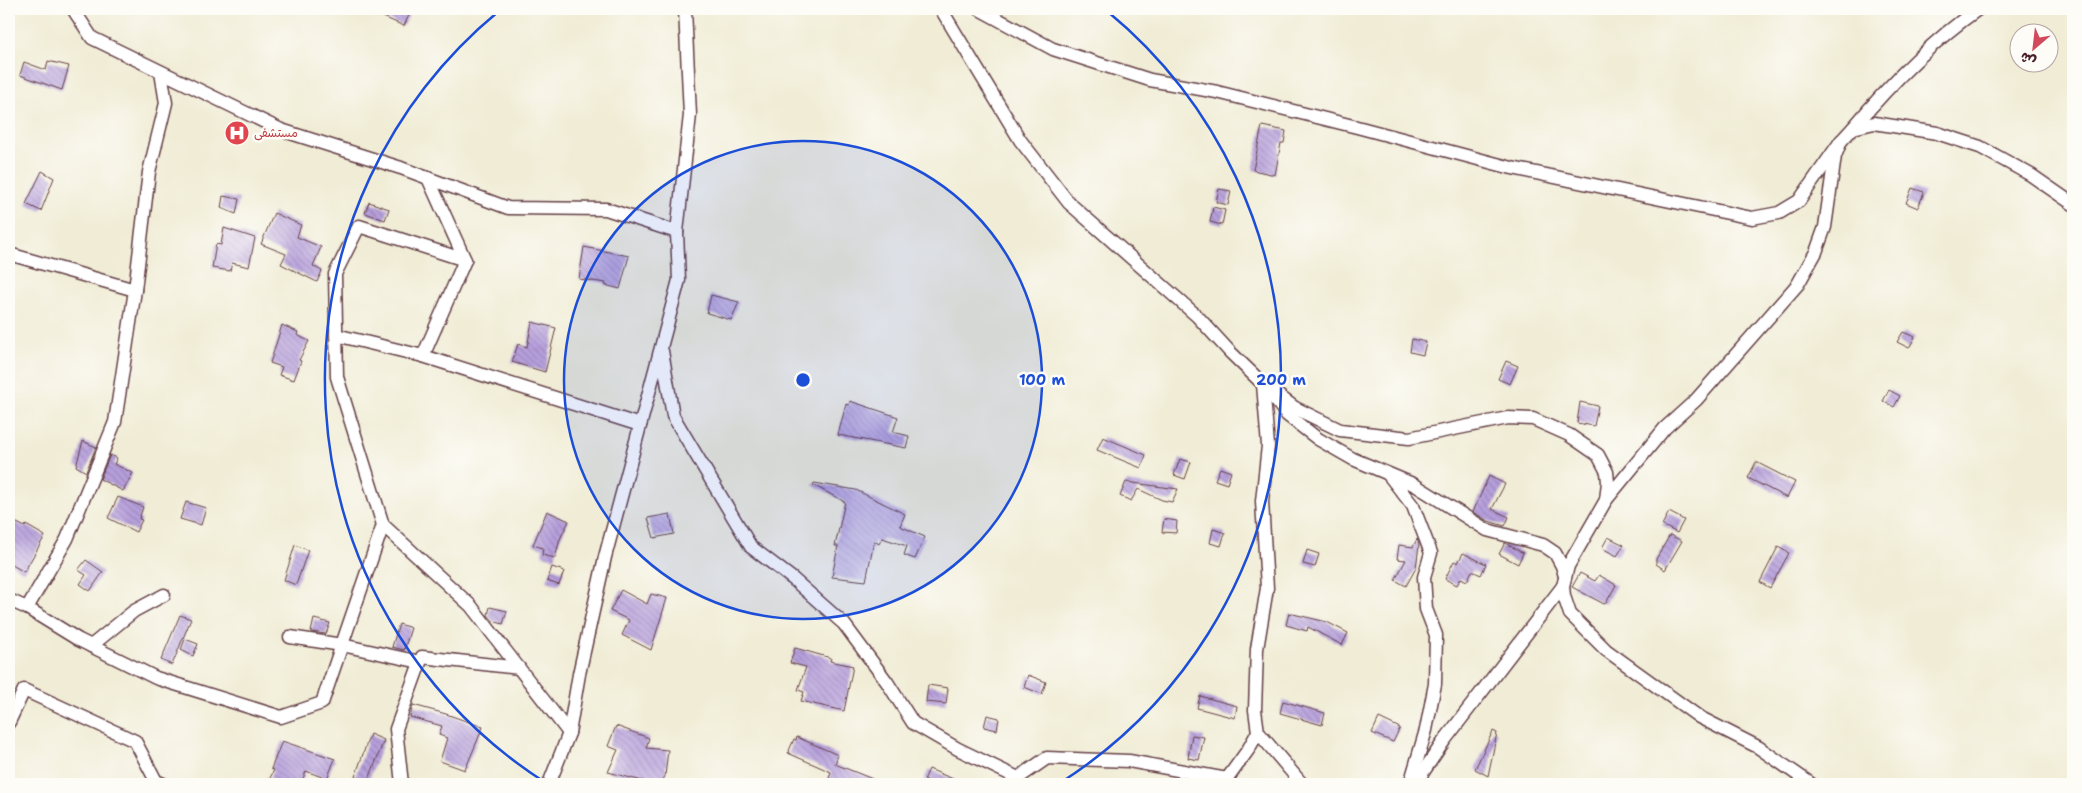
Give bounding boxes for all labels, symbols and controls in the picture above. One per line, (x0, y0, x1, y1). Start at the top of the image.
north arrow (2010, 22, 2060, 72)
text: ش (2017, 48, 2039, 71)
hospital icon: مستشفى (224, 120, 250, 146)
place label: مستشفى (254, 125, 298, 141)
text: 100 m (1019, 370, 1065, 390)
text: 200 m (1256, 370, 1306, 390)
centre of rings (794, 371, 812, 389)

